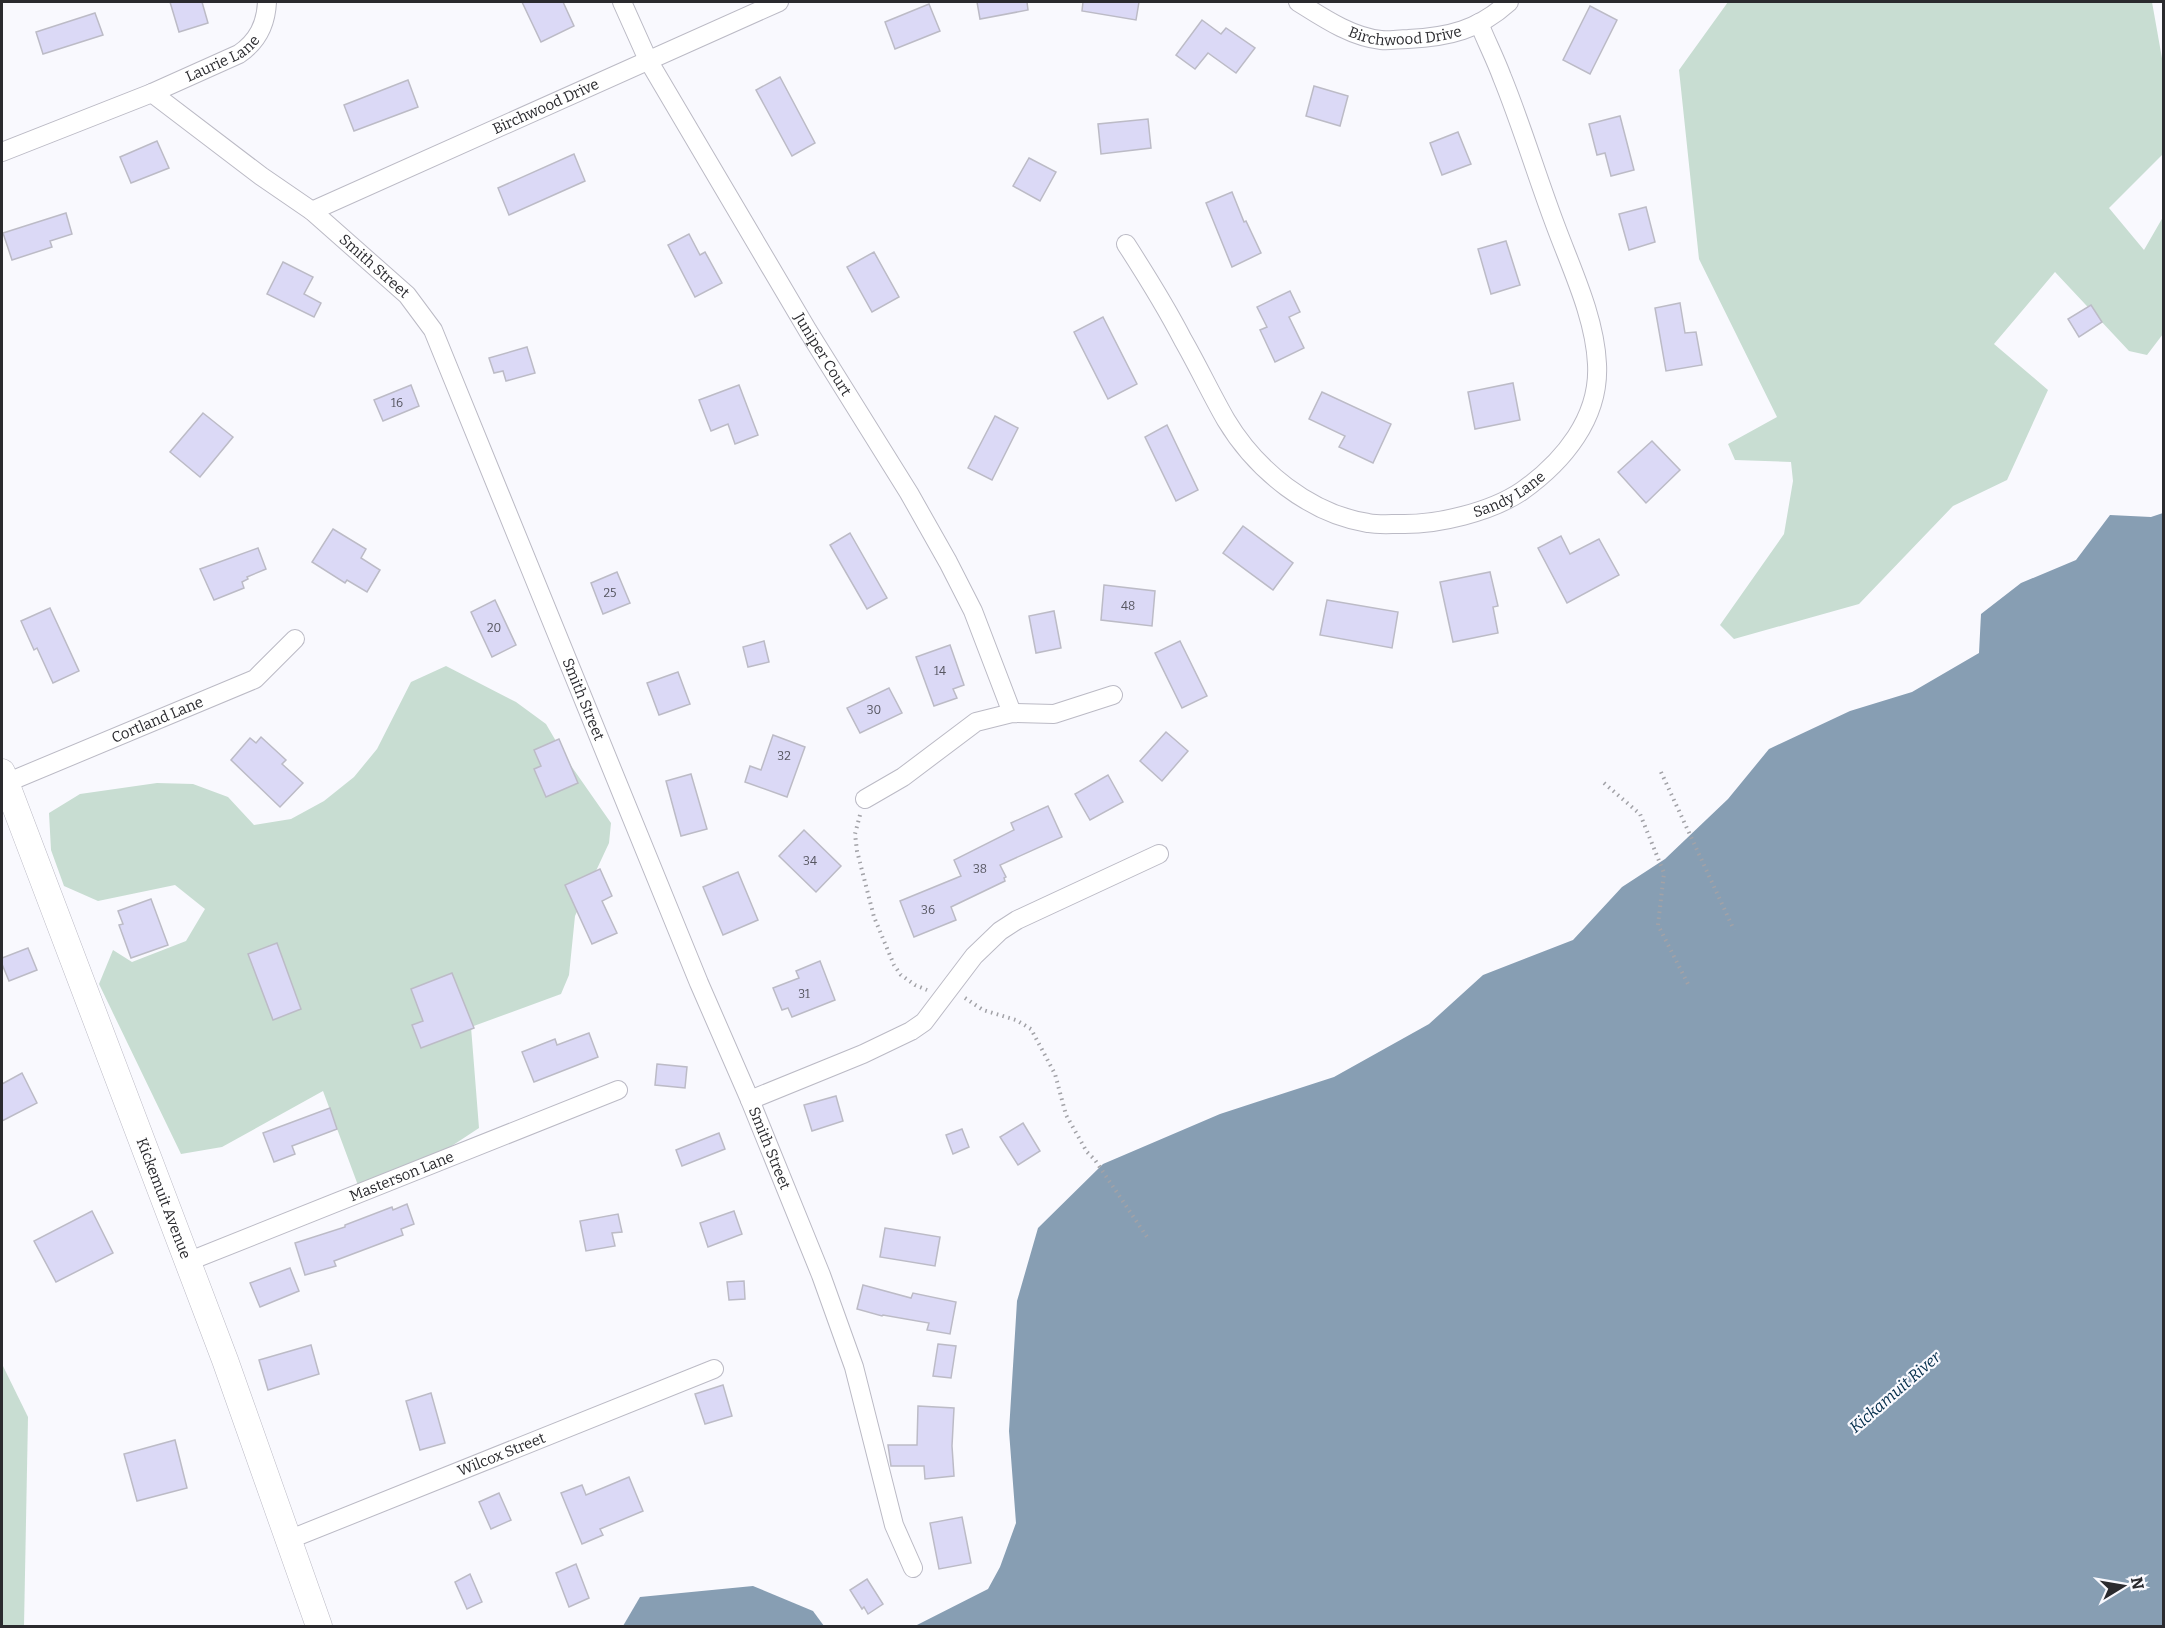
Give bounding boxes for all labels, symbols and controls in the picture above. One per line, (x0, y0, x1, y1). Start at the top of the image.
street label: Birchwood Drive (1346, 22, 1464, 50)
street label: Laurie Lane (183, 32, 264, 86)
street label: Birchwood Drive (490, 75, 602, 138)
street label: Smith Street (336, 230, 413, 302)
street label: Juniper Court (790, 309, 856, 400)
house number: 16 (391, 396, 403, 410)
street label: Sandy Lane (1471, 468, 1549, 521)
house number: 25 (604, 586, 616, 600)
house number: 48 (1121, 599, 1135, 613)
house number: 20 (487, 621, 501, 635)
street label: Smith Street (559, 655, 608, 744)
house number: 14 (934, 664, 946, 678)
street label: Cortland Lane (109, 693, 206, 747)
house number: 30 (867, 703, 881, 717)
house number: 32 (777, 749, 791, 763)
house number: 34 (803, 854, 817, 868)
house number: 38 (973, 862, 987, 876)
house number: 36 (921, 903, 935, 917)
house number: 31 (798, 987, 810, 1001)
street label: Smith Street (745, 1104, 795, 1193)
street label: Kickemuit Avenue (133, 1135, 195, 1261)
street label: Masterson Lane (347, 1147, 456, 1205)
water label: Kickamuit River (1846, 1346, 1945, 1437)
street label: Wilcox Street (455, 1428, 548, 1480)
north arrow (2093, 1556, 2153, 1616)
text: N (2127, 1575, 2148, 1591)

